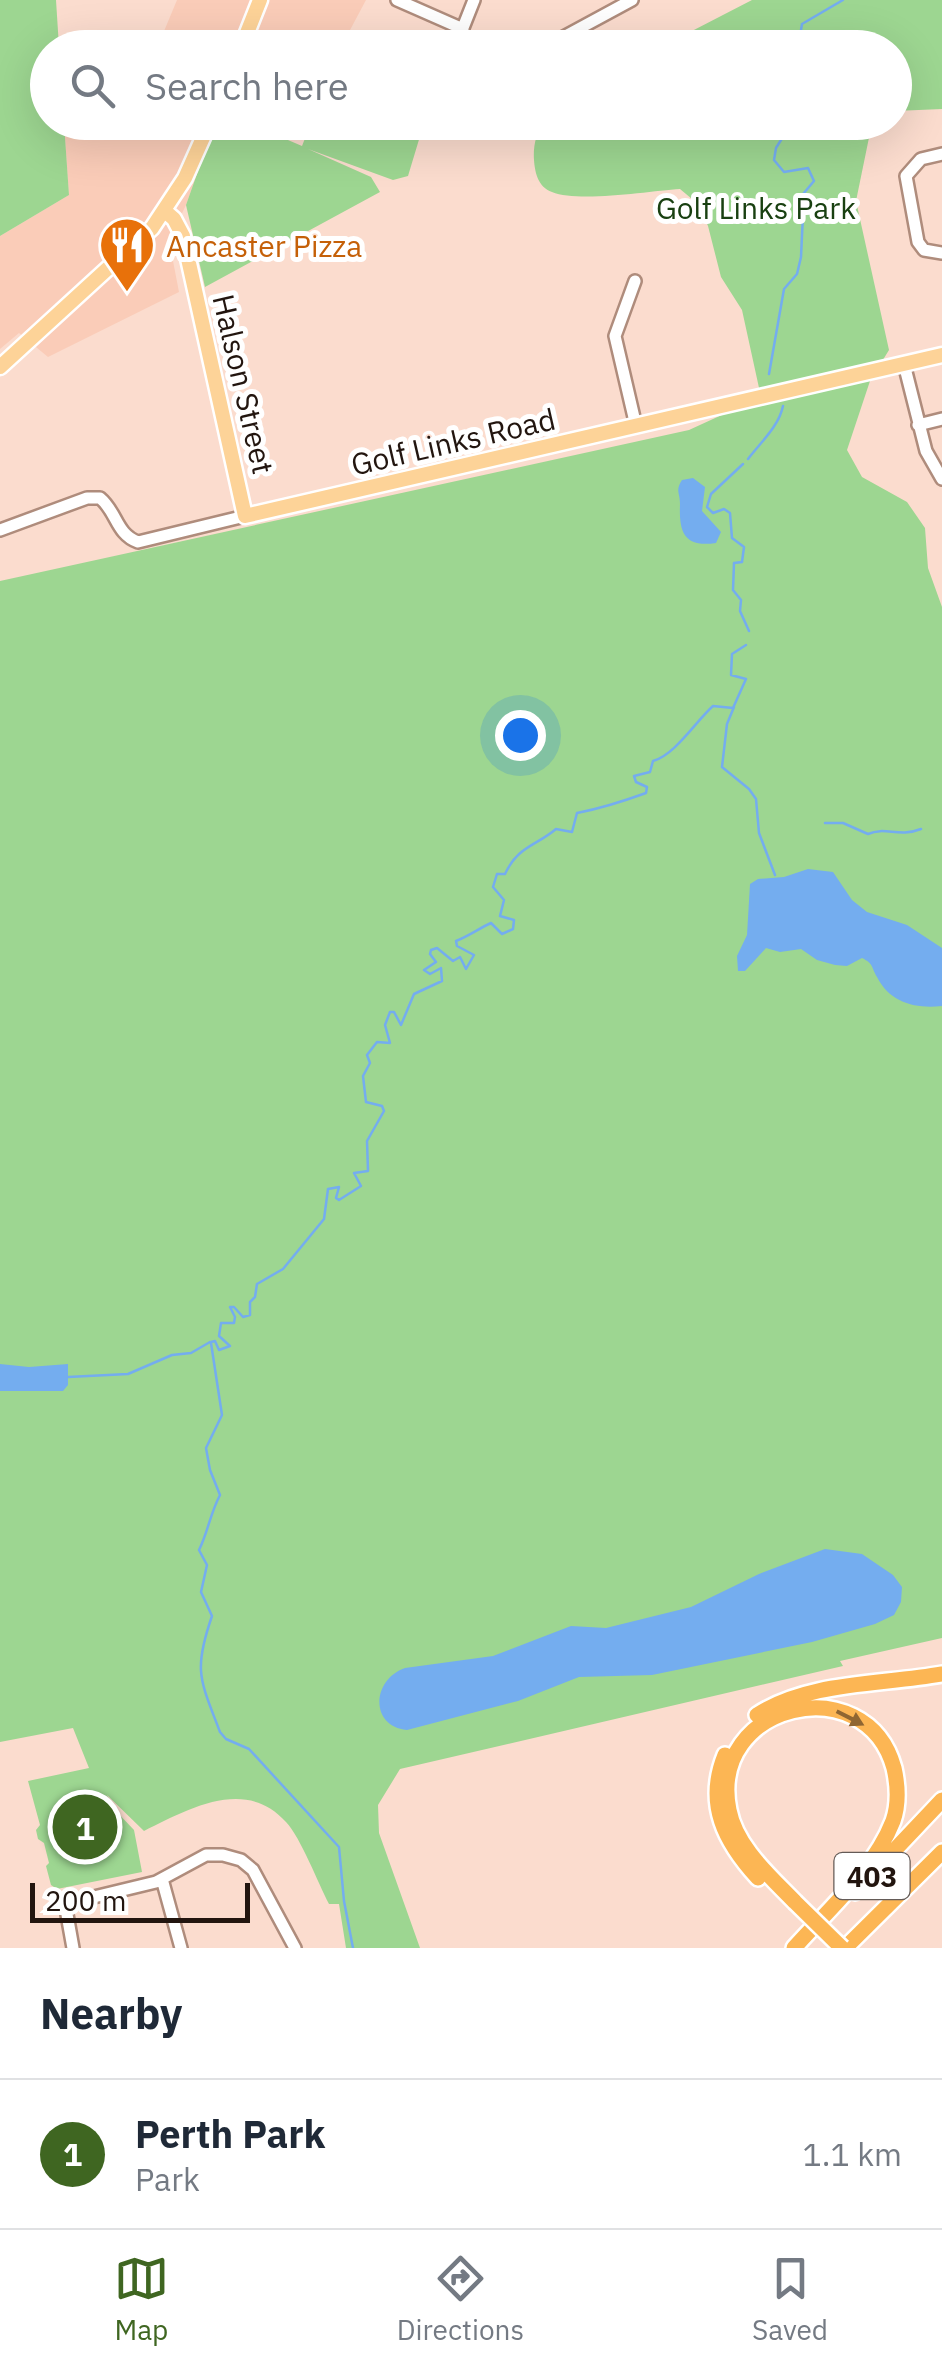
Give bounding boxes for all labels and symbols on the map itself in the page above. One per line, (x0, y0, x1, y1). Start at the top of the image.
park label: Golf Links Park (656, 188, 856, 227)
restaurant icon: Ancaster Pizza (97, 215, 157, 294)
place label: Ancaster Pizza (166, 226, 362, 265)
street label: Halson Street (204, 290, 284, 478)
street label: Golf Links Road (347, 399, 559, 483)
your location (495, 710, 546, 761)
one-way arrow (836, 1709, 865, 1726)
pin: 1 (52, 1790, 118, 1864)
road number: 403 (834, 1853, 910, 1899)
scale bar (30, 1878, 250, 1922)

